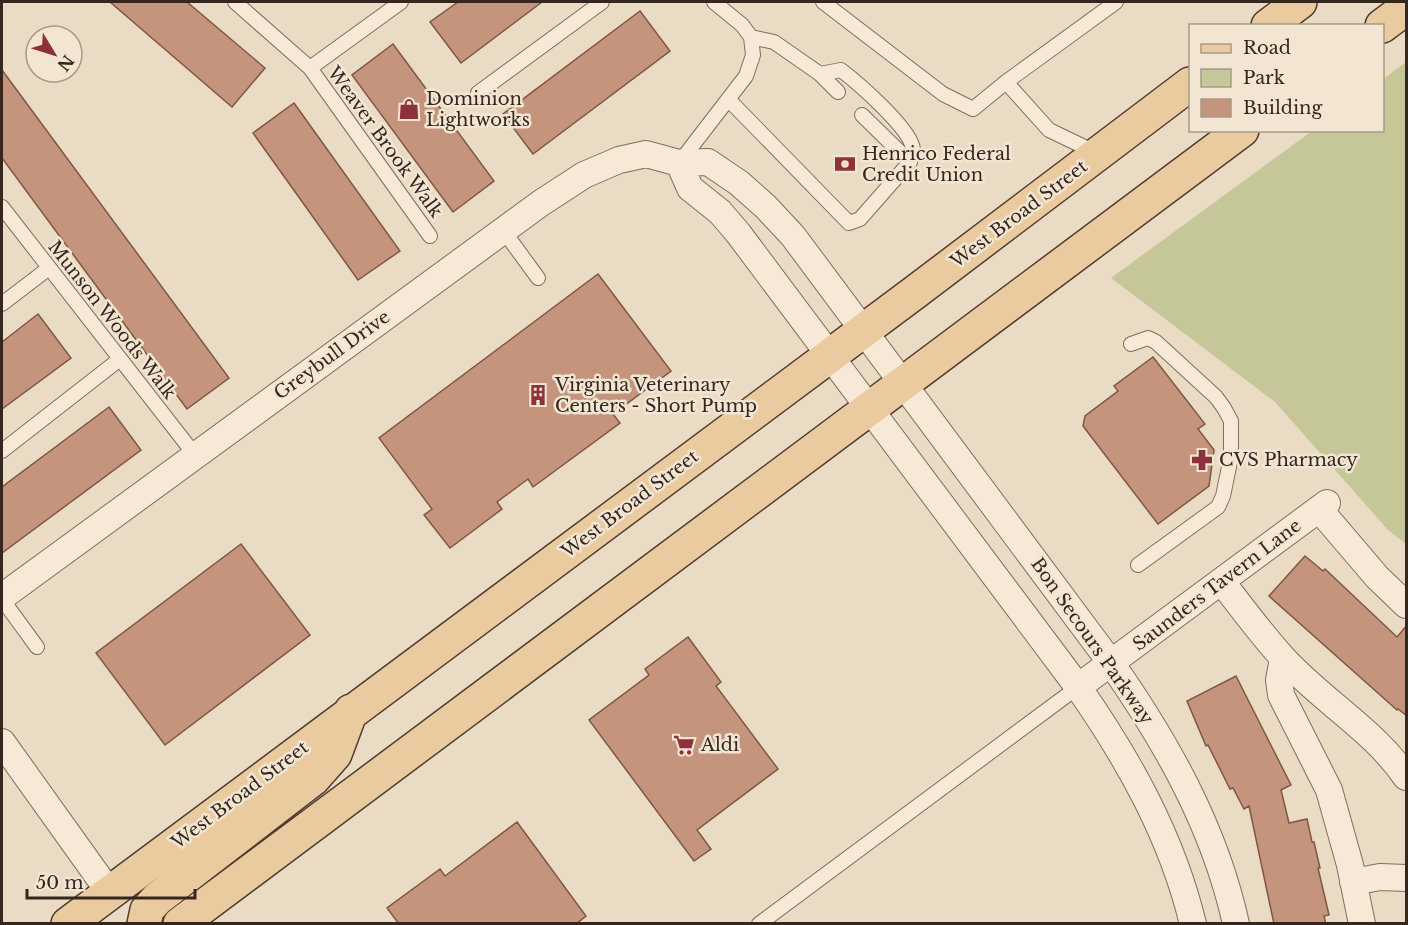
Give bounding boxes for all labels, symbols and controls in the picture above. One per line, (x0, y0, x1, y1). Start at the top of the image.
north arrow (24, 24, 84, 84)
legend (1189, 24, 1384, 132)
text: Road (1243, 37, 1291, 59)
text: N (53, 51, 78, 75)
street label: Weaver Brook Walk (322, 61, 447, 222)
text: Park (1243, 67, 1285, 89)
place label: Dominion Lightworks (426, 88, 530, 131)
shop icon: Dominion Lightworks (397, 97, 421, 121)
text: Building (1243, 97, 1322, 119)
place label: Henrico Federal Credit Union (862, 143, 1011, 186)
bank icon: Henrico Federal Credit Union (833, 152, 857, 176)
street label: West Broad Street (945, 155, 1092, 273)
street label: Munson Woods Walk (43, 236, 181, 404)
street label: Greybull Drive (270, 306, 394, 404)
place label: Virginia Veterinary Centers - Short Pump (554, 374, 757, 417)
building icon: Virginia Veterinary Centers - Short Pump (526, 383, 550, 407)
street label: West Broad Street (556, 445, 703, 563)
pharmacy icon: CVS Pharmacy (1190, 448, 1214, 472)
place label: CVS Pharmacy (1219, 449, 1358, 471)
street label: Saunders Tavern Lane (1129, 515, 1305, 655)
street label: Bon Secours Parkway (1026, 553, 1158, 729)
supermarket icon: Aldi (672, 733, 696, 757)
place label: Aldi (700, 734, 739, 756)
street label: West Broad Street (166, 736, 313, 854)
scale bar (27, 862, 195, 900)
text: 50 m (36, 872, 84, 894)

